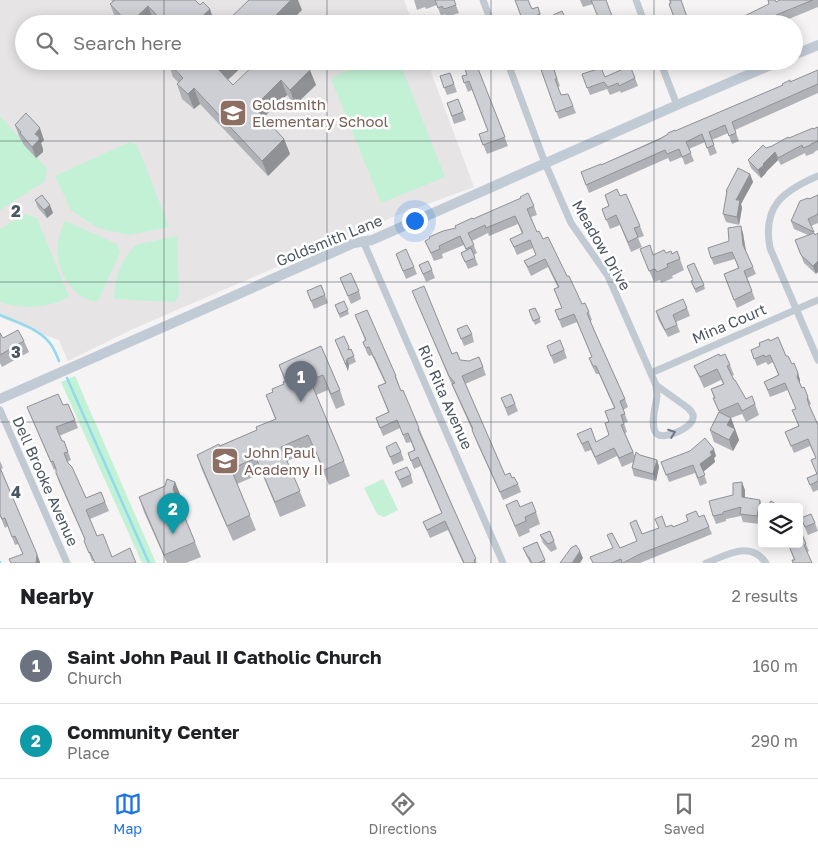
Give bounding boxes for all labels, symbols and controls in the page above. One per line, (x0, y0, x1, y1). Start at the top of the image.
search box (15, 15, 803, 70)
icon: search (33, 29, 61, 57)
text: Search here (73, 31, 182, 54)
place label: Goldsmith Elementary School (252, 95, 388, 130)
school or university icon: Goldsmith Elementary School (218, 98, 248, 128)
street label: Meadow Drive (569, 197, 635, 294)
text: 2 (11, 201, 21, 221)
your location (402, 208, 428, 234)
street label: Goldsmith Lane (273, 210, 385, 269)
street label: Mina Court (689, 299, 769, 347)
text: 3 (11, 342, 21, 362)
street label: Rio Rita Avenue (415, 342, 477, 452)
pin: 1 (285, 361, 317, 402)
street label: Dell Brooke Avenue (9, 413, 83, 549)
one-way arrow (667, 429, 676, 439)
place label: John Paul Academy II (244, 443, 323, 478)
school or university icon: John Paul Academy II (210, 446, 240, 476)
text: 4 (11, 482, 21, 502)
pin: 2 (157, 493, 189, 534)
map controls (758, 503, 803, 548)
button: layers (758, 503, 803, 548)
text: Nearby (20, 583, 94, 609)
text: 2 results (732, 586, 798, 606)
text: Saint John Paul II Catholic Church (67, 645, 381, 668)
text: 1 (32, 656, 40, 676)
text: 160 m (752, 656, 798, 676)
text: Church (67, 668, 122, 688)
text: Community Center (67, 720, 240, 743)
text: 2 (31, 731, 41, 751)
text: 290 m (751, 731, 798, 751)
text: Place (67, 743, 110, 763)
tab: Map (113, 790, 142, 837)
tab: Directions (369, 790, 437, 837)
tab: Saved (664, 790, 705, 837)

